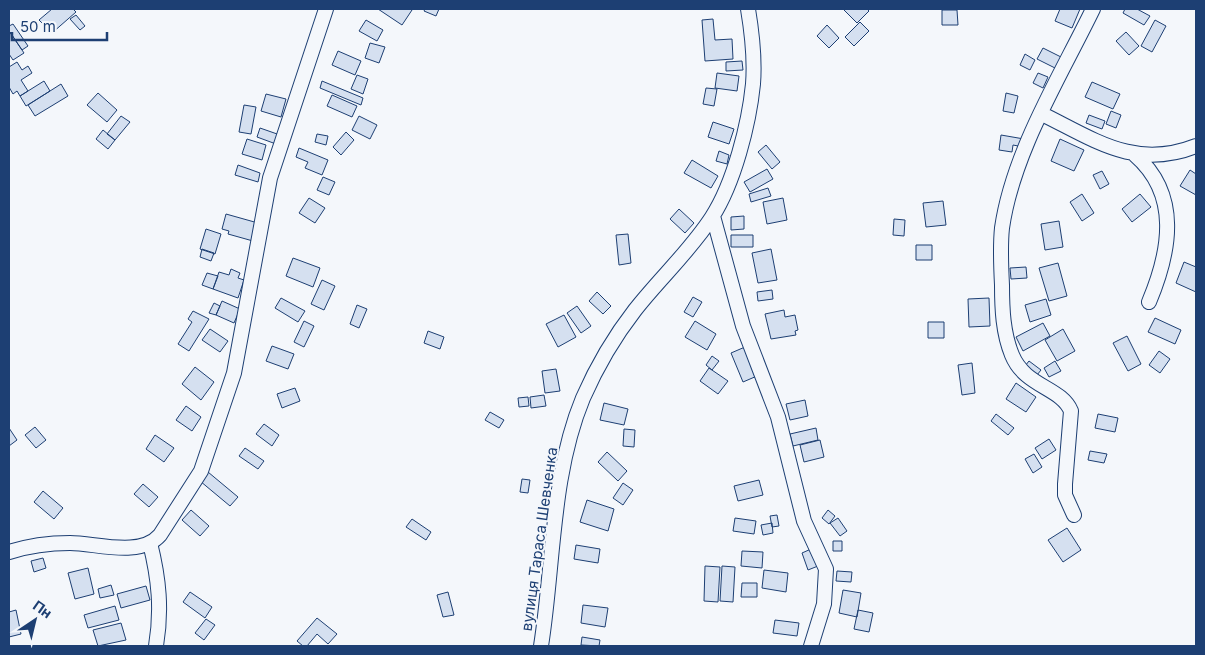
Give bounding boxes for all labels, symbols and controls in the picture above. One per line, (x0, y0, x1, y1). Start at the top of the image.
scale bar (12, 10, 108, 42)
text: 50 m (20, 17, 56, 36)
street label: вулиця Тараса Шевченка (517, 446, 561, 632)
north arrow (10, 595, 60, 645)
text: Пн (30, 596, 55, 621)

